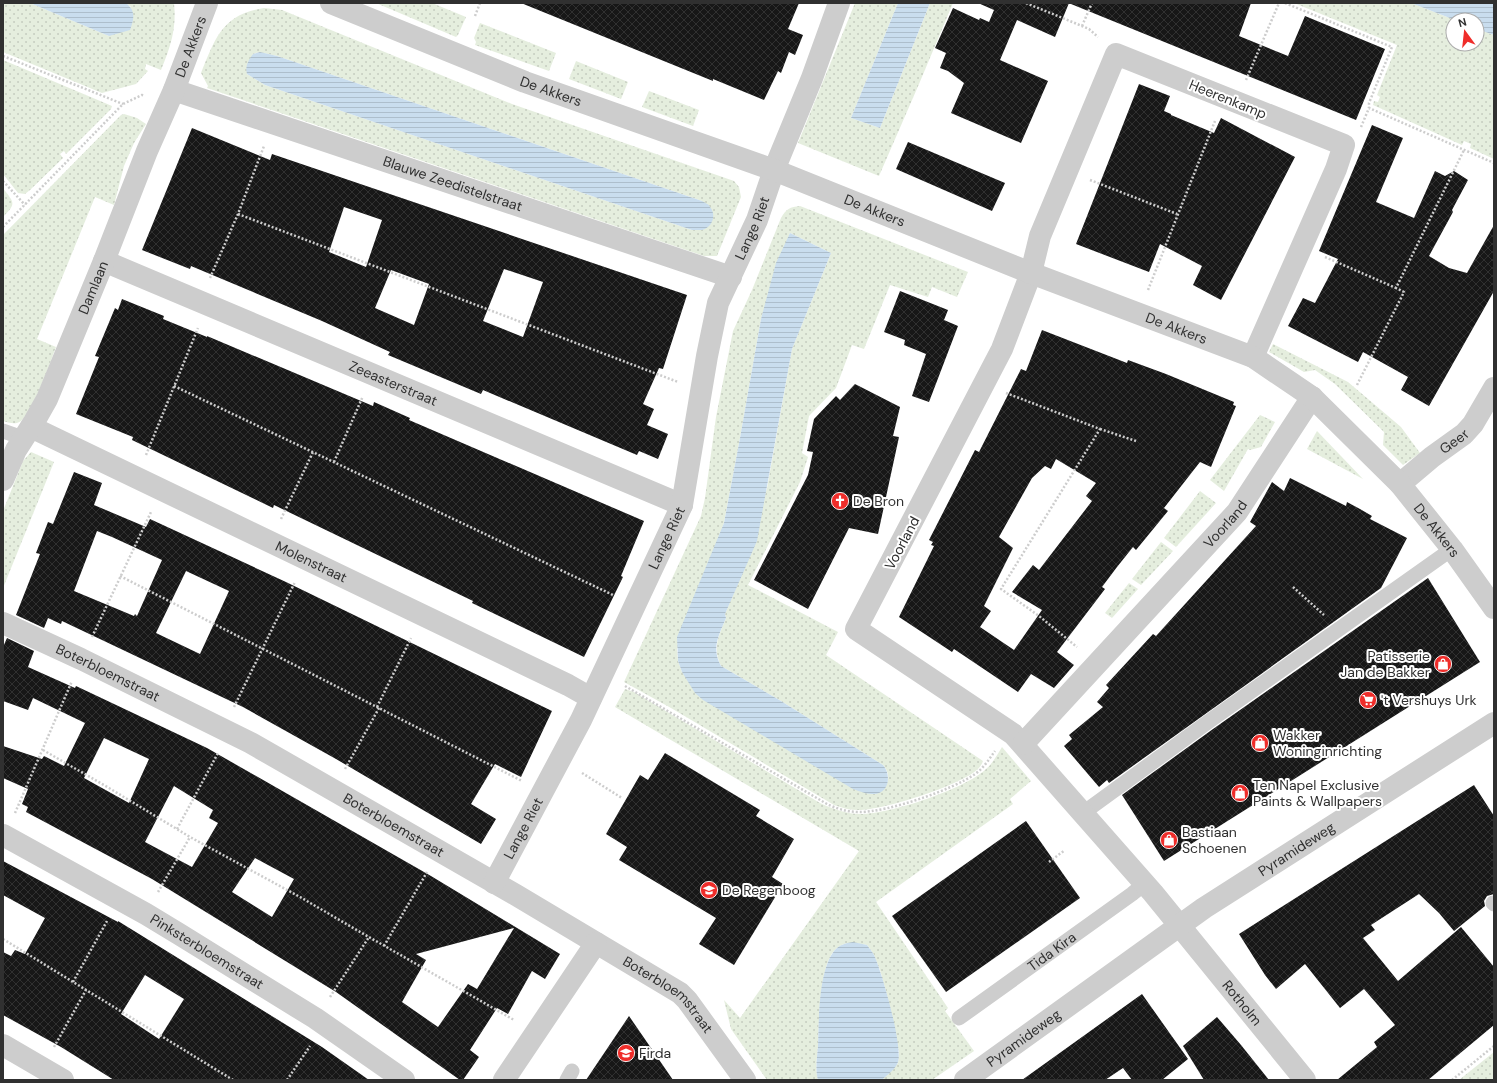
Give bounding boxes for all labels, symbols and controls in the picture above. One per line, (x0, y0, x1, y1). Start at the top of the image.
north arrow (1445, 12, 1485, 52)
street label: De Akkers (171, 13, 210, 80)
text: N (1457, 15, 1468, 30)
street label: De Akkers (518, 72, 584, 110)
street label: Heerenkamp (1187, 75, 1270, 123)
street label: Blauwe Zeedistelstraat (381, 152, 525, 215)
street label: De Akkers (841, 190, 908, 231)
street label: Lange Riet (731, 194, 773, 263)
street label: Damlaan (74, 258, 112, 317)
street label: De Akkers (1143, 308, 1210, 348)
street label: Zeeasterstraat (346, 356, 440, 410)
street label: Geer (1436, 425, 1473, 458)
church icon: De Bron (830, 491, 850, 511)
place label: De Bron (853, 492, 904, 510)
street label: Voorland (1199, 497, 1251, 552)
street label: De Akkers (1410, 499, 1464, 561)
street label: Lange Riet (644, 504, 689, 572)
street label: Voorland (880, 513, 924, 573)
street label: Molenstraat (273, 537, 350, 587)
street label: Boterbloemstraat (53, 640, 163, 706)
place label: Patisserie Jan de Bakker (1340, 647, 1430, 681)
shop icon: Patisserie Jan de Bakker (1433, 654, 1453, 674)
supermarket icon: 't Vershuys Urk (1358, 690, 1378, 710)
place label: 't Vershuys Urk (1381, 691, 1477, 709)
place label: Wakker Woninginrichting (1273, 726, 1382, 760)
shop icon: Wakker Woninginrichting (1250, 733, 1270, 753)
place label: Ten Napel Exclusive Paints & Wallpapers (1253, 776, 1382, 810)
shop icon: Ten Napel Exclusive Paints & Wallpapers (1230, 783, 1250, 803)
street label: Boterbloemstraat (340, 789, 447, 861)
street label: Lange Riet (499, 794, 547, 862)
street label: Pyramideweg (1255, 818, 1338, 880)
place label: Bastiaan Schoenen (1182, 823, 1246, 857)
shop icon: Bastiaan Schoenen (1159, 830, 1179, 850)
school or university icon: De Regenboog (699, 880, 719, 900)
place label: De Regenboog (722, 881, 816, 899)
street label: Pinksterbloemstraat (147, 910, 267, 993)
street label: Tida Kira (1024, 928, 1080, 975)
street label: Boterbloemstraat (620, 952, 717, 1037)
street label: Rotholm (1218, 976, 1266, 1029)
street label: Pyramideweg (983, 1005, 1064, 1071)
school or university icon: Firda (616, 1043, 636, 1063)
place label: Firda (639, 1044, 671, 1062)

